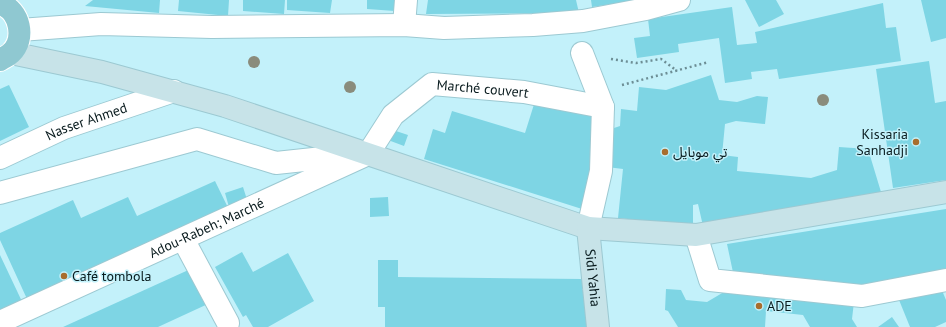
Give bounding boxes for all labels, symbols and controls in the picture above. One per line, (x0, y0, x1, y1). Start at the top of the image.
street label: Marché couvert (436, 75, 531, 102)
street label: Nasser Ahmed (43, 98, 129, 144)
place label: Kissaria Sanhadji (856, 125, 908, 159)
marker: Kissaria Sanhadji (911, 137, 921, 147)
place label: تي موبايل (673, 143, 727, 163)
marker: تي موبايل (660, 147, 670, 157)
street label: Adou-Rabeh; Marché (146, 194, 267, 262)
street label: Sidi Yahia (581, 248, 605, 308)
place label: Café tombola (72, 267, 151, 285)
marker: Café tombola (59, 271, 69, 281)
place label: ADE (767, 297, 792, 315)
marker: ADE (754, 301, 764, 311)

